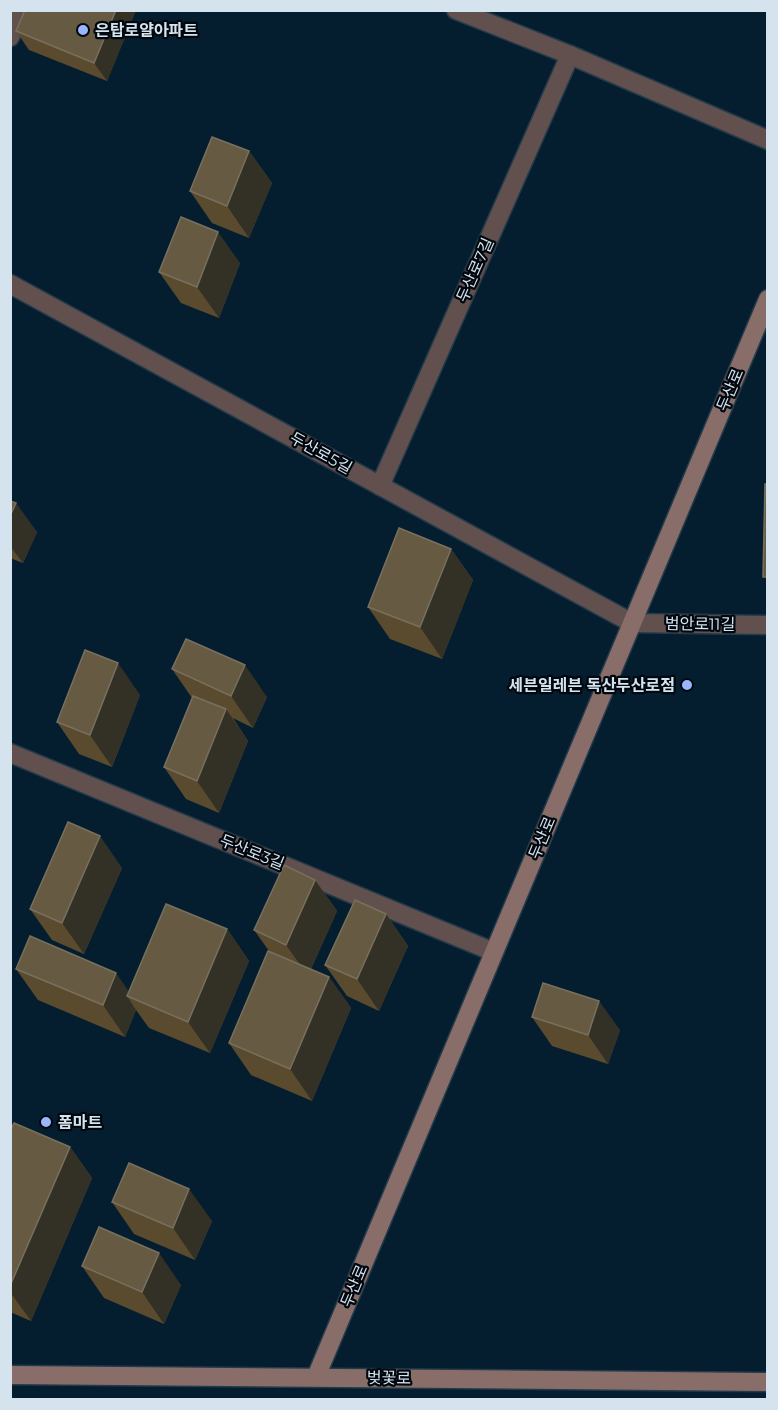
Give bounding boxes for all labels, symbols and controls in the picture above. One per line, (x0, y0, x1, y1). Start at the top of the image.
place label: 은탑로얄아파트 (95, 21, 198, 40)
marker: 은탑로얄아파트 (76, 23, 90, 37)
street label: 두산로7길 (452, 235, 498, 305)
street label: 두산로 (713, 366, 747, 414)
street label: 두산로5길 (287, 428, 355, 478)
street label: 범안로11길 (665, 614, 735, 634)
place label: 세븐일레븐 독산두산로점 (509, 676, 675, 695)
marker: 세븐일레븐 독산두산로점 (680, 678, 694, 692)
street label: 두산로 (525, 814, 559, 862)
street label: 두산로3길 (217, 830, 287, 874)
place label: 폼마트 (58, 1113, 102, 1132)
marker: 폼마트 (39, 1115, 53, 1129)
street label: 두산로 (337, 1262, 371, 1310)
street label: 벚꽃로 (367, 1368, 412, 1388)

